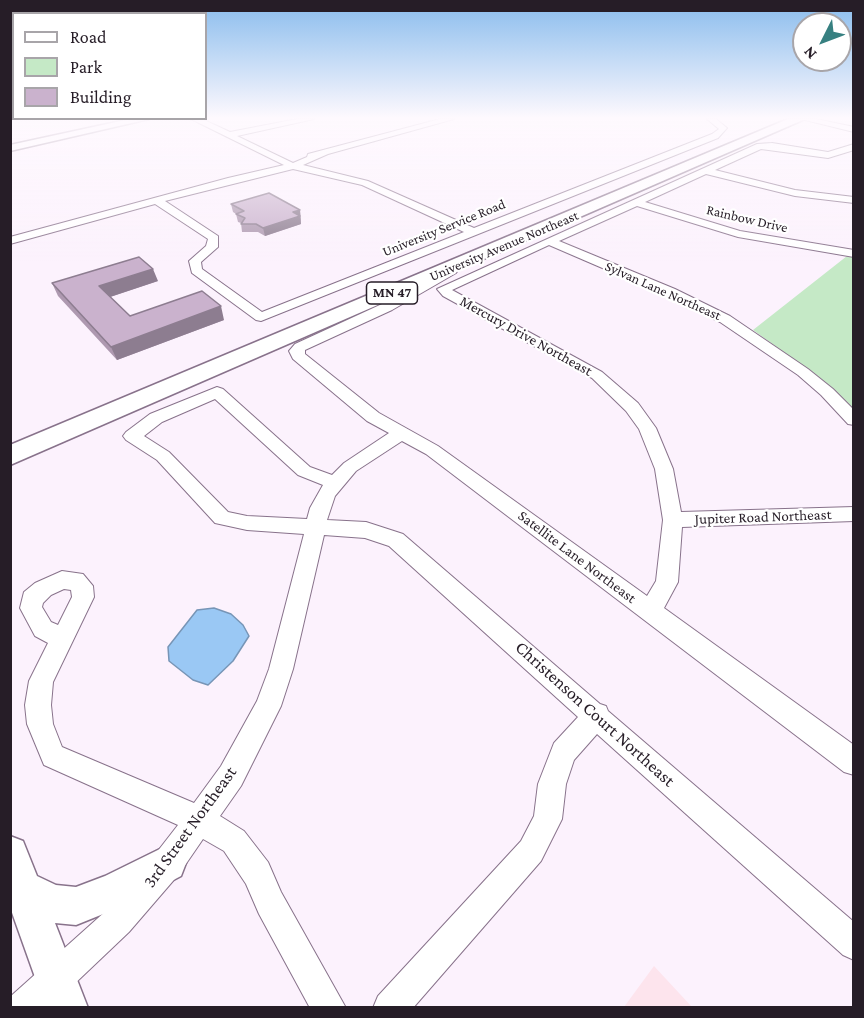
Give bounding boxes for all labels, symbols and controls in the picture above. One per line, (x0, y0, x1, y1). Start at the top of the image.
legend (12, 12, 207, 120)
north arrow (792, 12, 852, 72)
text: Road (70, 27, 107, 47)
text: N (800, 43, 820, 63)
text: Park (70, 57, 102, 77)
text: Building (70, 87, 131, 107)
street label: University Service Road (380, 196, 508, 260)
street label: Rainbow Drive (705, 202, 789, 236)
street label: University Avenue Northeast (427, 207, 581, 285)
street label: Sylvan Lane Northeast (602, 258, 724, 324)
road number: MN 47 (366, 282, 418, 304)
street label: Mercury Drive Northeast (457, 292, 595, 380)
street label: Jupiter Road Northeast (694, 506, 832, 528)
street label: Satellite Lane Northeast (514, 507, 640, 607)
street label: Christenson Court Northeast (511, 637, 679, 791)
street label: 3rd Street Northeast (139, 762, 241, 892)

